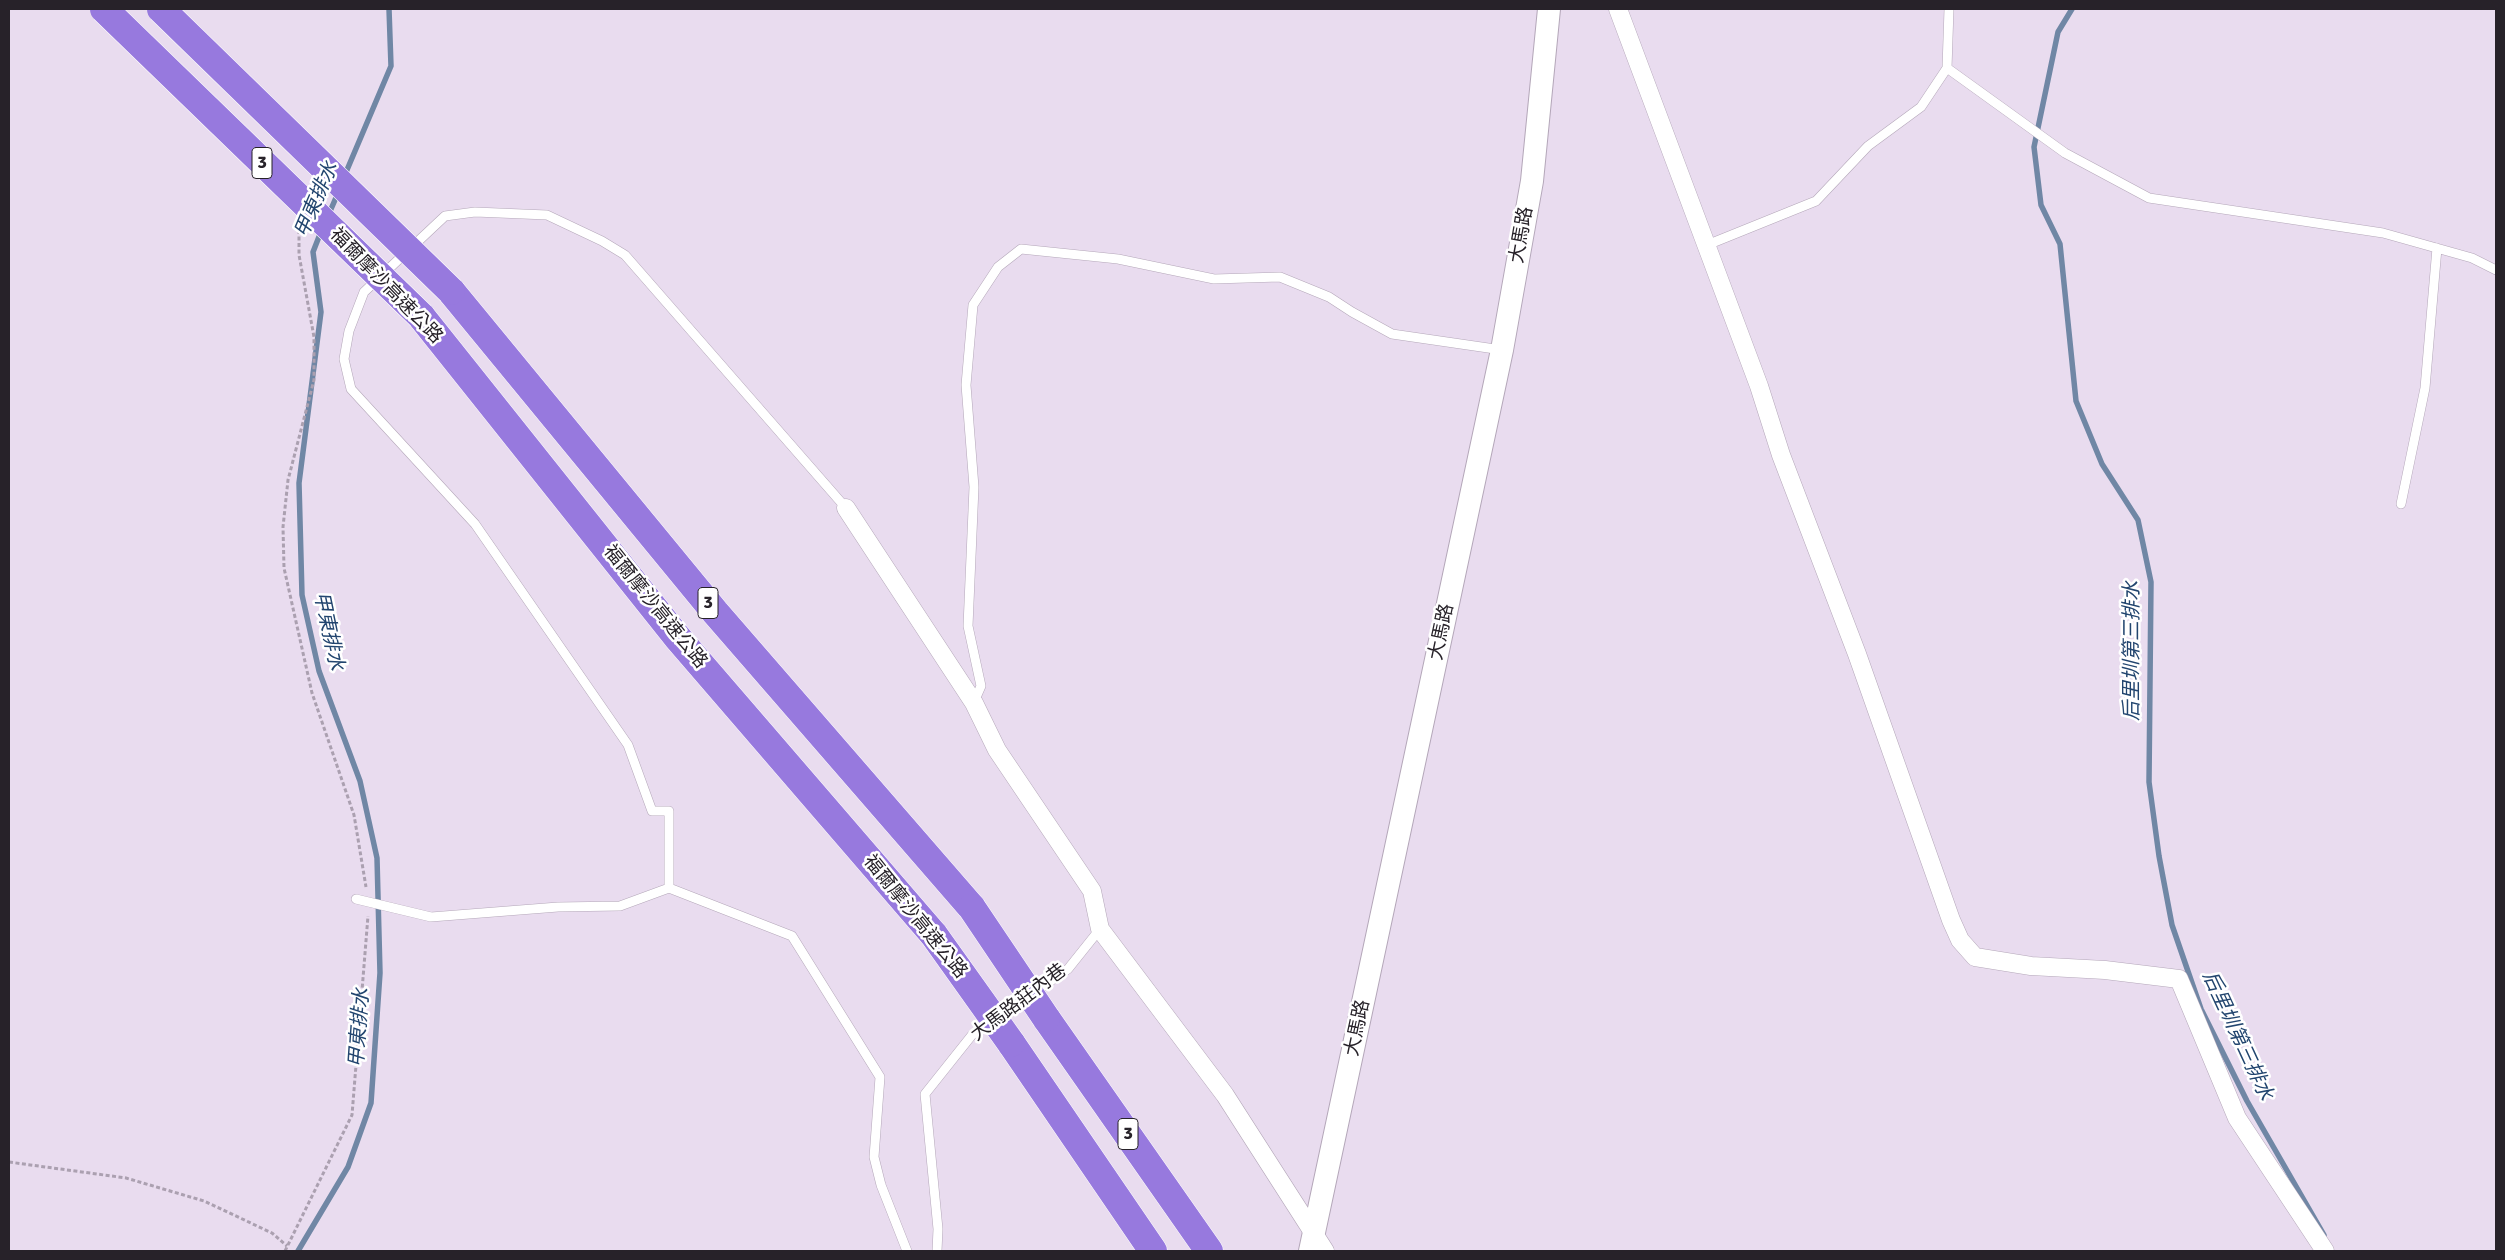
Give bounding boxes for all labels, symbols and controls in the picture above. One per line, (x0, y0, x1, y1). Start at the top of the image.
road number: 3 (252, 148, 272, 178)
water label: 甲東排水 (290, 158, 344, 242)
street label: 大馬路 (1506, 205, 1538, 265)
street label: 福爾摩沙高速公路 (325, 223, 447, 349)
street label: 福爾摩沙高速公路 (598, 541, 712, 673)
water label: 后里圳第三排水 (2121, 581, 2145, 721)
road number: 3 (698, 588, 718, 618)
water label: 甲東排水 (308, 589, 348, 673)
street label: 大馬路 (1425, 602, 1459, 662)
street label: 福爾摩沙高速公路 (858, 851, 972, 983)
street label: 大馬路莊內巷 (967, 960, 1071, 1046)
water label: 后里圳第三排水 (2197, 967, 2277, 1105)
water label: 甲東排水 (345, 987, 375, 1069)
street label: 大馬路 (1341, 998, 1375, 1058)
road number: 3 (1118, 1118, 1138, 1150)

